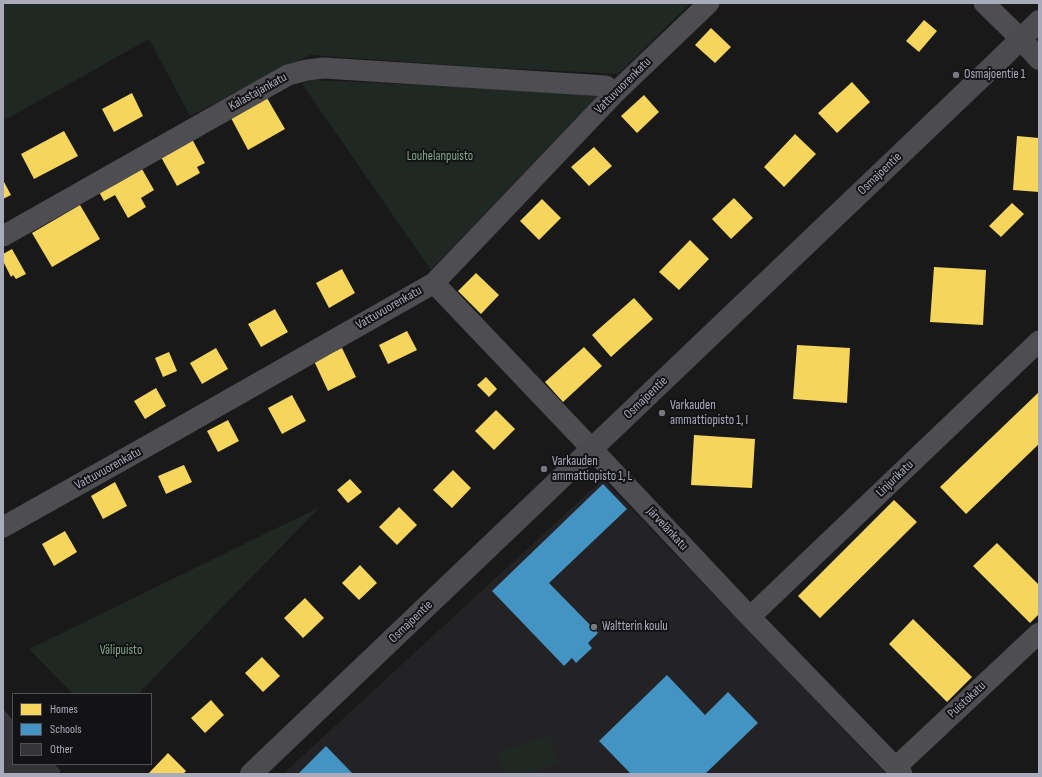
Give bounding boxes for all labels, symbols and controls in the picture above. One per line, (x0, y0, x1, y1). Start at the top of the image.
street label: Vattuvuorenkatu (592, 55, 654, 117)
place label: Osmajoentie 1 (964, 67, 1025, 83)
street label: Kalastajankatu (226, 70, 290, 114)
marker: Osmajoentie 1 (951, 70, 961, 80)
park label: Louhelanpuisto (407, 149, 473, 165)
street label: Osmajoentie (855, 149, 905, 199)
street label: Vattuvuorenkatu (353, 283, 425, 333)
street label: Osmajoentie (621, 373, 671, 423)
place label: Varkauden ammattiopisto 1, I (670, 398, 748, 429)
marker: Varkauden ammattiopisto 1, I (657, 408, 667, 418)
street label: Vattuvuorenkatu (72, 444, 144, 494)
place label: Varkauden ammattiopisto 1, L (552, 454, 632, 485)
street label: Linjurikatu (873, 457, 917, 501)
marker: Varkauden ammattiopisto 1, L (539, 464, 549, 474)
street label: Järvelänkatu (643, 504, 691, 554)
street label: Osmajoentie (386, 597, 436, 647)
place label: Waltterin koulu (602, 619, 668, 635)
marker: Waltterin koulu (589, 622, 599, 632)
park label: Välipuisto (100, 643, 142, 659)
street label: Puistokatu (945, 678, 989, 722)
legend (12, 693, 152, 765)
text: Homes (50, 702, 78, 717)
text: Schools (50, 722, 82, 737)
text: Other (50, 742, 73, 757)

